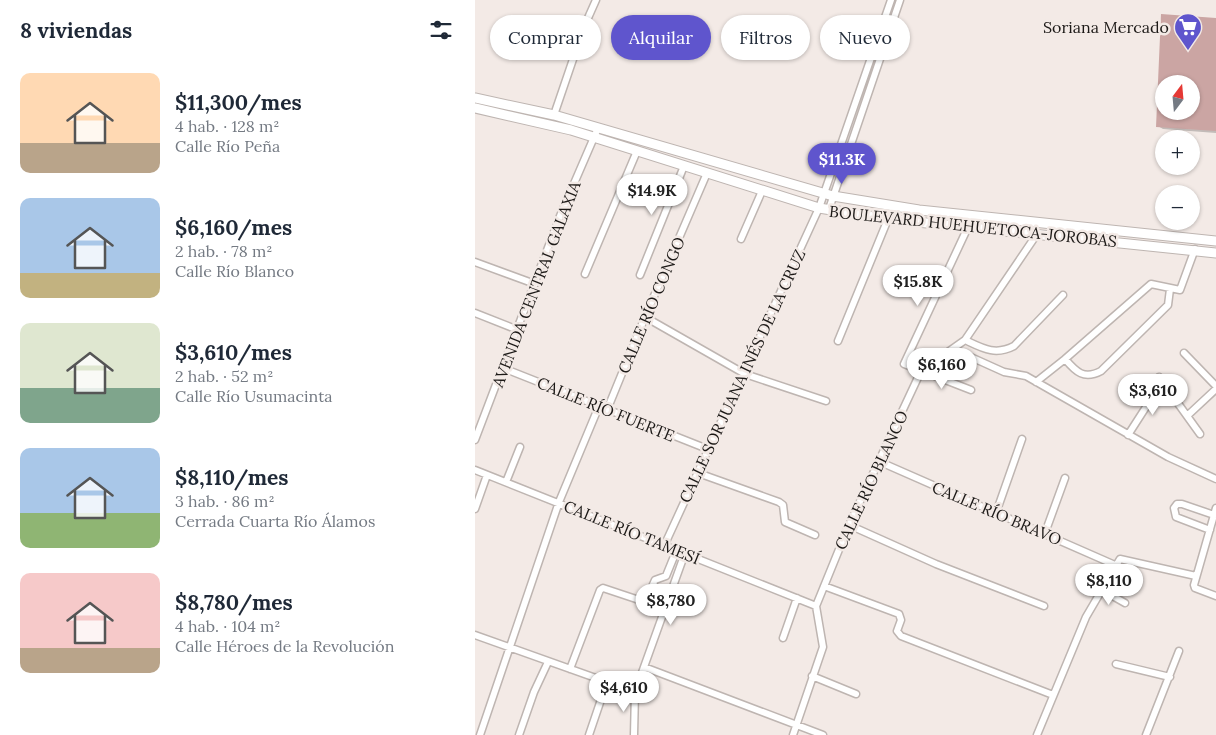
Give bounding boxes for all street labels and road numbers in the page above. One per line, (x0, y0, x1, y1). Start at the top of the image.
street label: AVENIDA CENTRAL GALAXIA (487, 177, 585, 391)
street label: BOULEVARD HUEHUETOCA-JOROBAS (828, 201, 1118, 251)
street label: CALLE RÍO CONGO (613, 234, 689, 376)
street label: CALLE SOR JUANA INÉS DE LA CRUZ (674, 246, 810, 506)
street label: CALLE RÍO FUERTE (534, 372, 678, 446)
street label: CALLE RÍO BLANCO (830, 407, 912, 553)
street label: CALLE RÍO BRAVO (929, 477, 1065, 549)
street label: CALLE RÍO TAMESÍ (561, 496, 703, 569)

